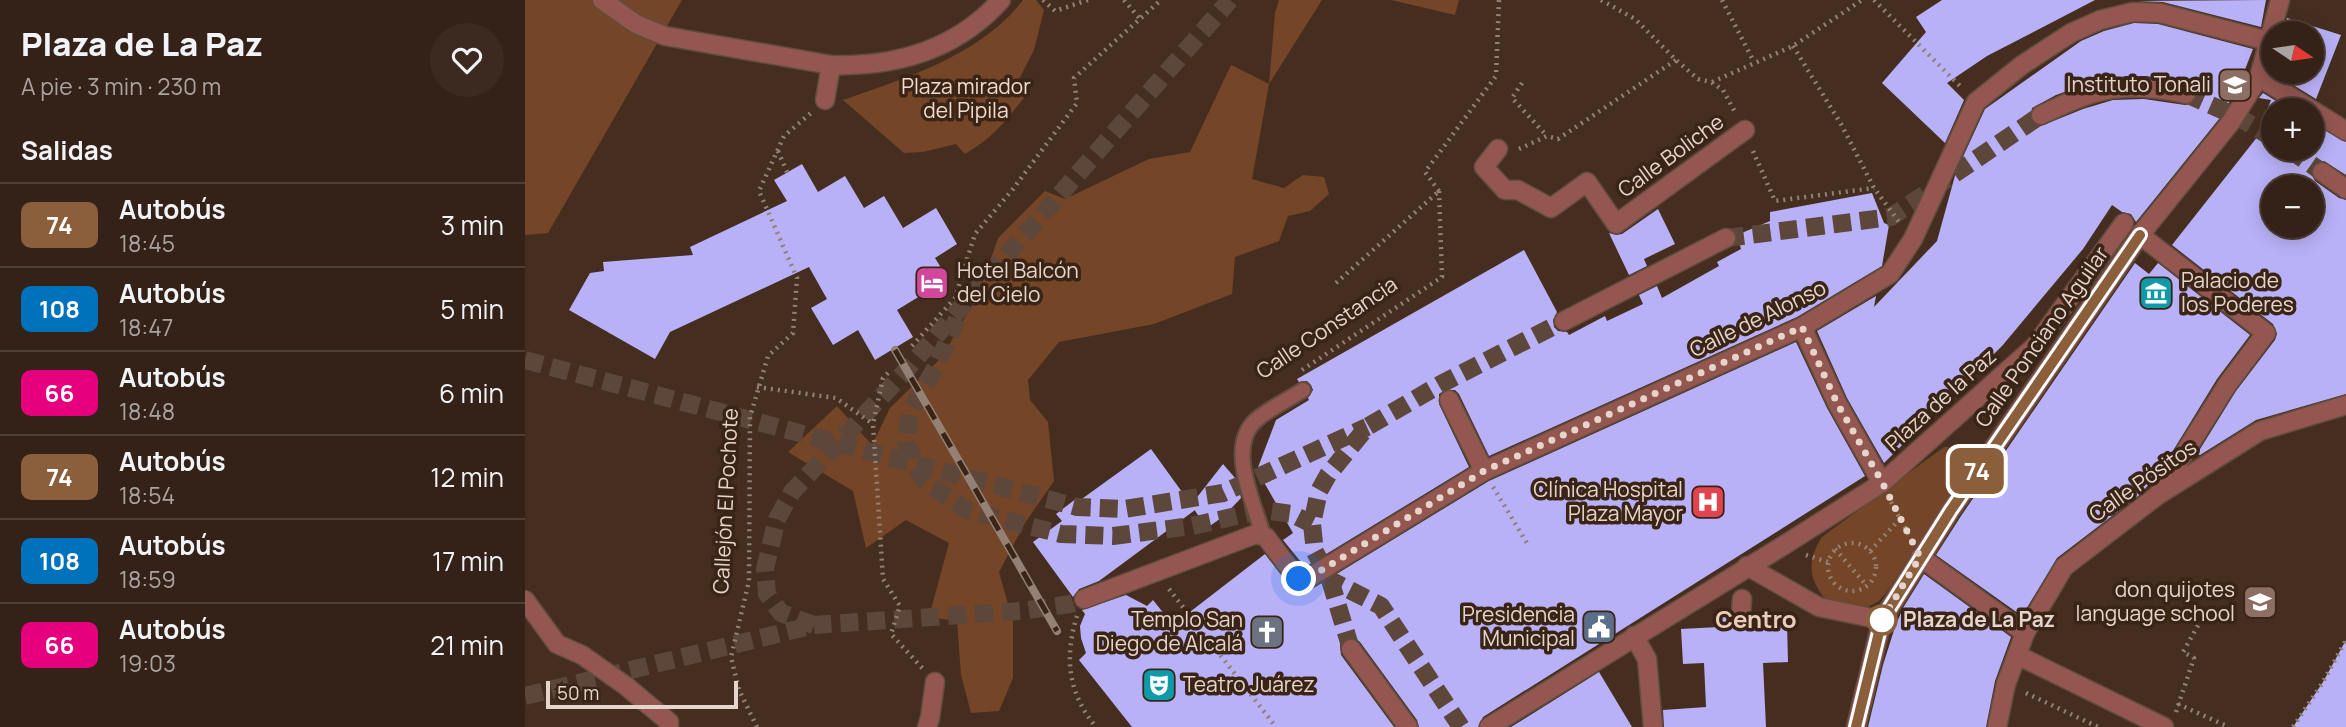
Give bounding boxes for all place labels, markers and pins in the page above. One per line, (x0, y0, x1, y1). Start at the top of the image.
school or university icon: Instituto Tonali (2216, 66, 2254, 104)
place label: Instituto Tonali (2067, 70, 2211, 98)
place label: Hotel Balcón del Cielo (957, 256, 1079, 308)
hotel icon: Hotel Balcón del Cielo (913, 264, 951, 302)
place label: Palacio de los Poderes (2181, 266, 2294, 318)
museum icon: Palacio de los Poderes (2137, 274, 2175, 312)
place label: Clínica Hospital Plaza Mayor (1533, 475, 1683, 527)
hospital icon: Clínica Hospital Plaza Mayor (1689, 483, 1727, 521)
place label: don quijotes language school (2076, 575, 2235, 627)
school or university icon: don quijotes language school (2241, 583, 2279, 621)
place label: Presidencia Municipal (1462, 600, 1575, 652)
place label: Templo San Diego de Alcalá (1096, 605, 1243, 657)
marker: Plaza de La Paz (1867, 605, 1897, 635)
place label: Plaza de La Paz (1903, 605, 2055, 633)
public building icon: Presidencia Municipal (1580, 608, 1618, 646)
church icon: Templo San Diego de Alcalá (1248, 613, 1286, 651)
theatre icon: Teatro Juárez (1140, 666, 1178, 704)
place label: Teatro Juárez (1183, 670, 1315, 698)

